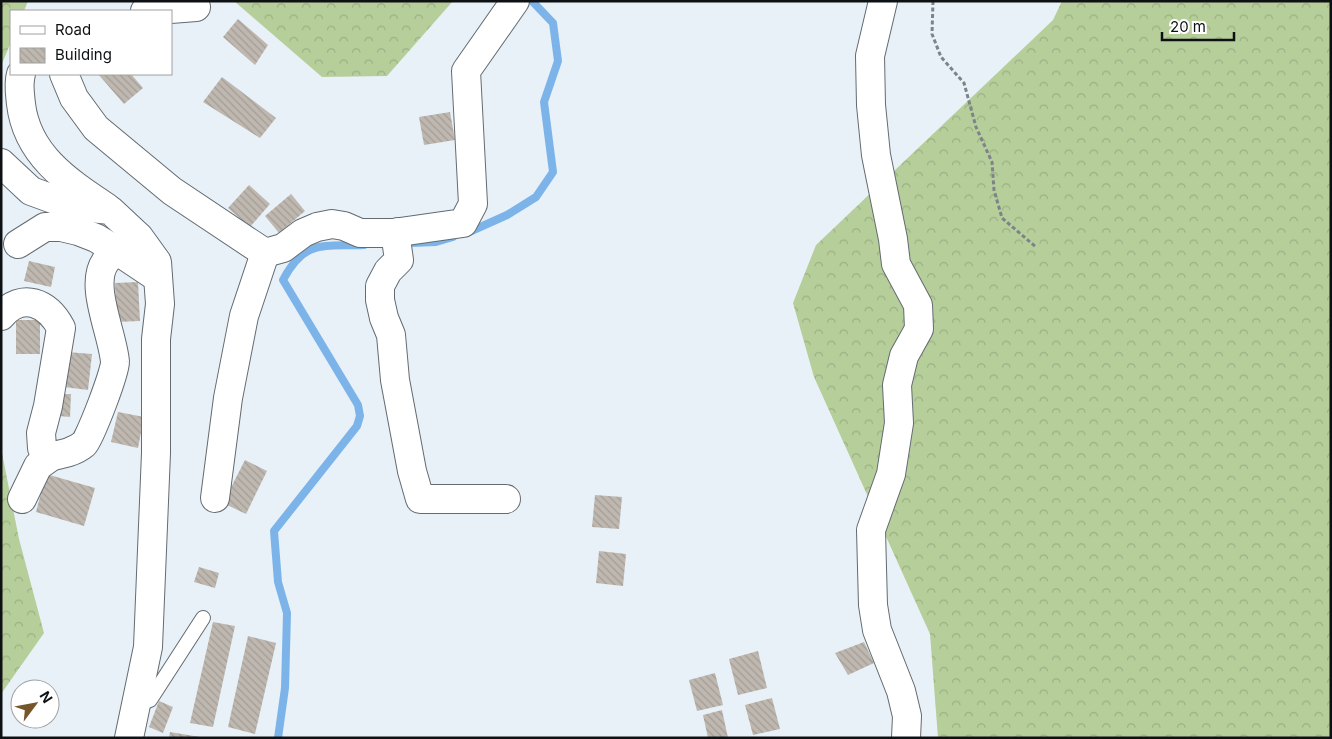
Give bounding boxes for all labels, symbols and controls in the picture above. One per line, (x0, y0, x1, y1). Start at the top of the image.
legend (10, 10, 172, 75)
scale bar (1162, 10, 1234, 42)
text: 20 m (1170, 17, 1206, 36)
text: Road (55, 20, 91, 39)
text: Building (55, 45, 112, 64)
north arrow (10, 679, 60, 729)
text: N (36, 688, 56, 706)

